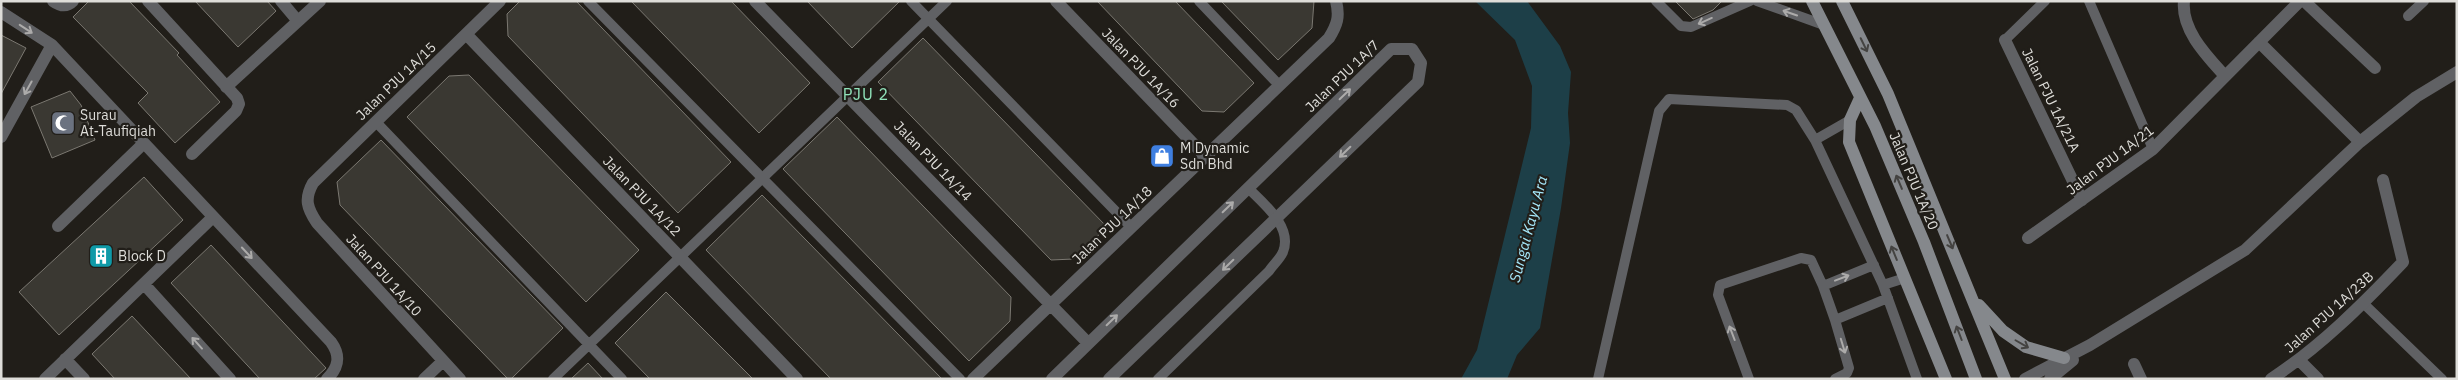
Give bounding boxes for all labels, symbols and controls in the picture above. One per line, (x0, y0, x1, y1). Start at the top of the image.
one-way arrow (1783, 8, 1799, 17)
one-way arrow (1698, 17, 1713, 26)
one-way arrow (19, 24, 33, 34)
street label: Jalan PJU 1A/16 (1098, 24, 1184, 112)
street label: Jalan PJU 1A/7 (1301, 36, 1383, 116)
one-way arrow (1860, 37, 1869, 52)
street label: Jalan PJU 1A/15 (352, 38, 440, 124)
street label: Jalan PJU 1A/21A (2018, 45, 2084, 155)
one-way arrow (23, 80, 33, 95)
district label: PJU 2 (843, 84, 889, 104)
one-way arrow (1339, 87, 1351, 100)
place label: Surau At-Taufiqiah (80, 106, 156, 140)
mosque icon: Surau At-Taufiqiah (50, 110, 76, 136)
street label: Jalan PJU 1A/14 (890, 117, 976, 205)
street label: Jalan PJU 1A/21 (2063, 121, 2157, 199)
street label: Jalan PJU 1A/20 (1885, 129, 1943, 233)
place label: M Dynamic Sdn Bhd (1180, 139, 1249, 173)
shop icon: M Dynamic Sdn Bhd (1149, 143, 1175, 169)
one-way arrow (1339, 146, 1352, 158)
street label: Jalan PJU 1A/12 (599, 152, 685, 240)
water label: Sungai Kayu Ara (1505, 173, 1551, 284)
one-way arrow (1893, 175, 1903, 190)
street label: Jalan PJU 1A/18 (1068, 182, 1156, 268)
one-way arrow (1222, 201, 1235, 213)
street label: Jalan PJU 1A/10 (342, 230, 426, 320)
one-way arrow (1945, 234, 1955, 249)
building icon: Block D (88, 243, 114, 269)
one-way arrow (241, 246, 253, 259)
one-way arrow (1889, 246, 1899, 261)
place label: Block D (118, 247, 166, 265)
one-way arrow (1222, 259, 1234, 271)
street label: Jalan PJU 1A/23B (2281, 267, 2377, 357)
one-way arrow (1834, 273, 1849, 282)
one-way arrow (1106, 314, 1118, 326)
one-way arrow (1727, 326, 1736, 341)
one-way arrow (1954, 326, 1963, 341)
one-way arrow (191, 336, 203, 349)
one-way arrow (1839, 337, 1849, 353)
one-way arrow (2015, 339, 2029, 349)

